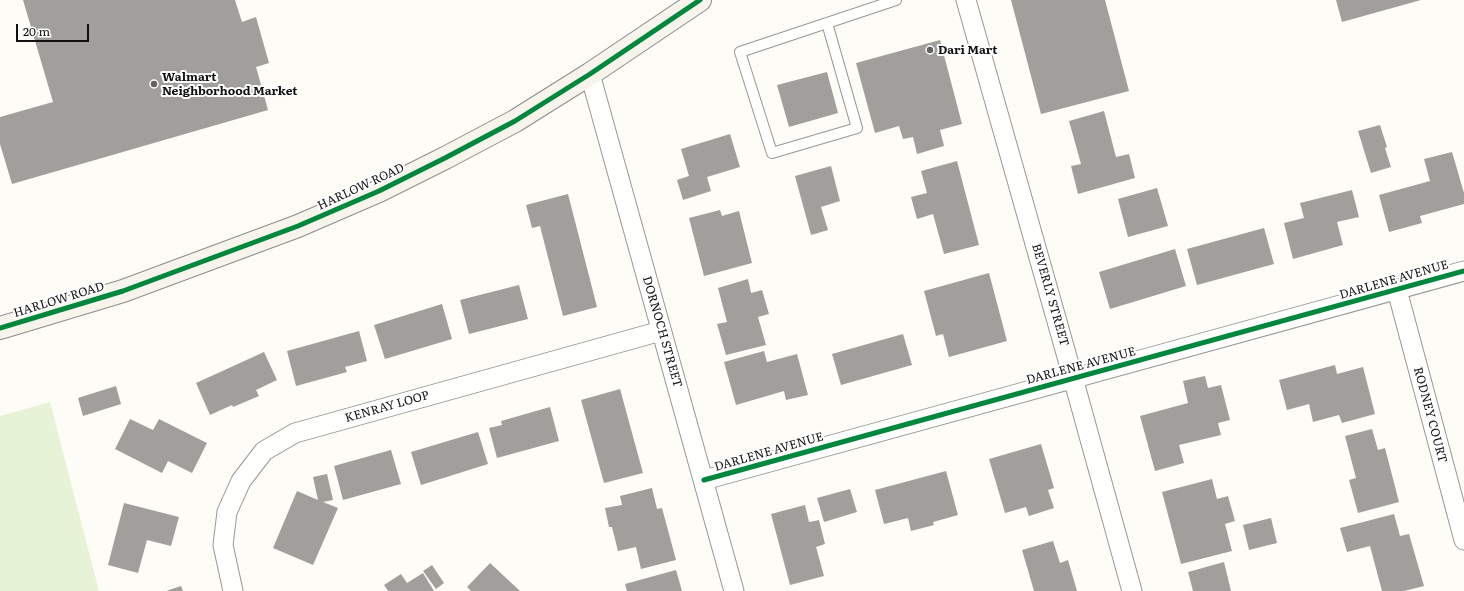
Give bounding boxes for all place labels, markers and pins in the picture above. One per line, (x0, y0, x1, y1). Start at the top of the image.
place label: Dari Mart (938, 43, 998, 57)
marker: Dari Mart (925, 45, 935, 55)
place label: Walmart Neighborhood Market (162, 70, 298, 98)
marker: Walmart Neighborhood Market (149, 79, 159, 89)

